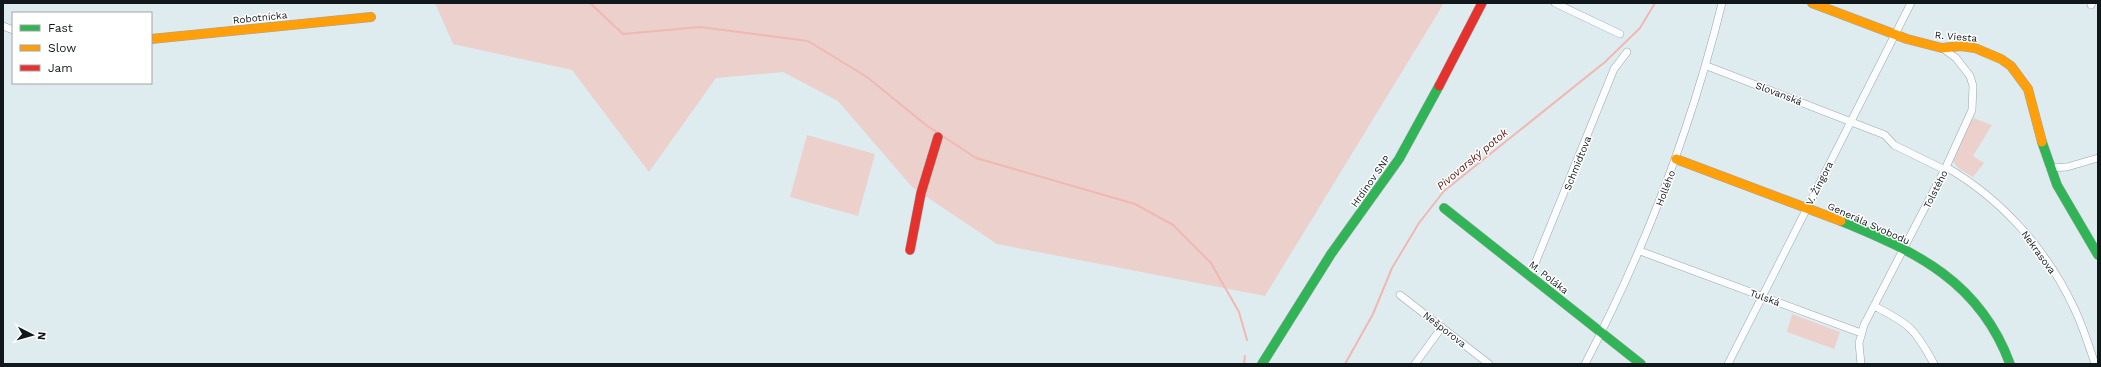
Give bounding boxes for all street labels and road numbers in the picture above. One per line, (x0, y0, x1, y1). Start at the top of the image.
street label: Robotnícka (232, 9, 288, 26)
street label: R. Viesta (1934, 29, 1978, 44)
street label: Slovanská (1754, 80, 1804, 107)
street label: Schmidtova (1562, 134, 1593, 192)
street label: Hrdinov SNP (1349, 153, 1392, 209)
street label: V. Žingora (1804, 159, 1835, 207)
street label: Tolstého (1921, 168, 1950, 210)
street label: Hollého (1654, 169, 1677, 208)
street label: Generála Svobodu (1826, 200, 1912, 247)
street label: Nekrasova (2019, 229, 2058, 276)
street label: M. Poláka (1527, 259, 1571, 296)
street label: Tulská (1748, 287, 1782, 308)
street label: Nešporova (1421, 309, 1469, 350)

